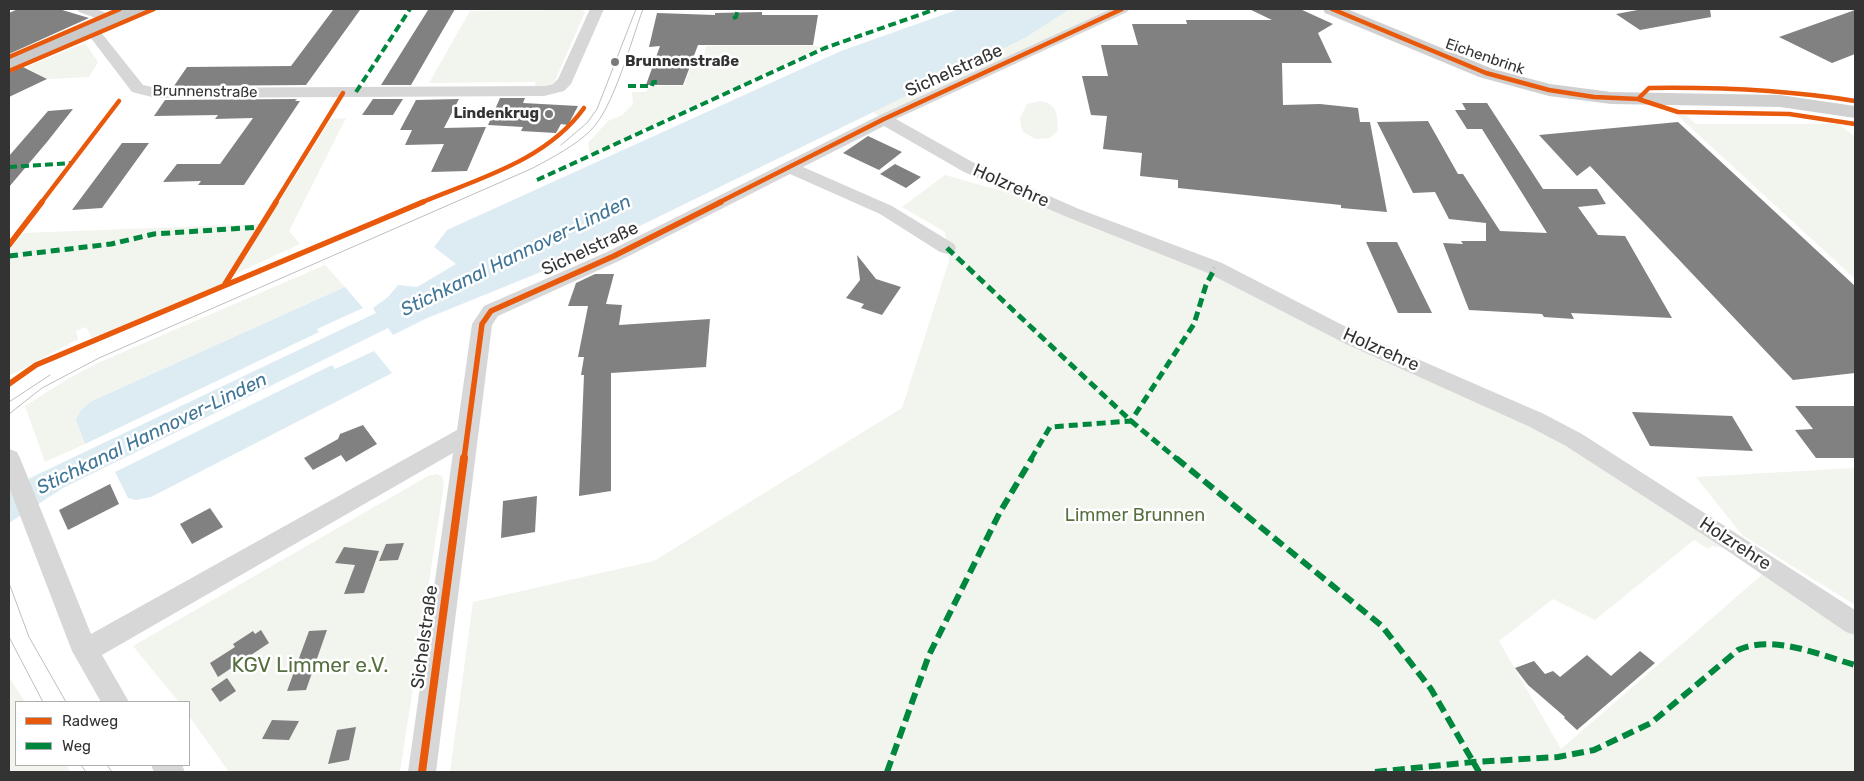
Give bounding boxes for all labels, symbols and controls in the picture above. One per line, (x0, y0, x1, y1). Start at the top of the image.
street label: Eichenbrink (1443, 35, 1527, 79)
street label: Sichelstraße (902, 40, 1006, 102)
place label: Brunnenstraße (625, 53, 739, 71)
marker: Brunnenstraße (609, 56, 621, 68)
street label: Brunnenstraße (152, 82, 258, 102)
place label: Lindenkrug (453, 105, 539, 123)
marker: Lindenkrug (543, 108, 555, 120)
street label: Holzrehre (970, 160, 1052, 212)
water label: Stichkanal Hannover-Linden (397, 190, 635, 322)
street label: Sichelstraße (538, 217, 642, 281)
street label: Holzrehre (1340, 324, 1422, 376)
water label: Stichkanal Hannover-Linden (33, 368, 271, 500)
park label: Limmer Brunnen (1065, 505, 1205, 527)
street label: Holzrehre (1695, 513, 1775, 575)
street label: Sichelstraße (407, 584, 443, 690)
park label: KGV Limmer e.V. (232, 653, 388, 679)
legend (15, 701, 190, 766)
text: Radweg (62, 712, 118, 730)
text: Weg (62, 737, 91, 755)

